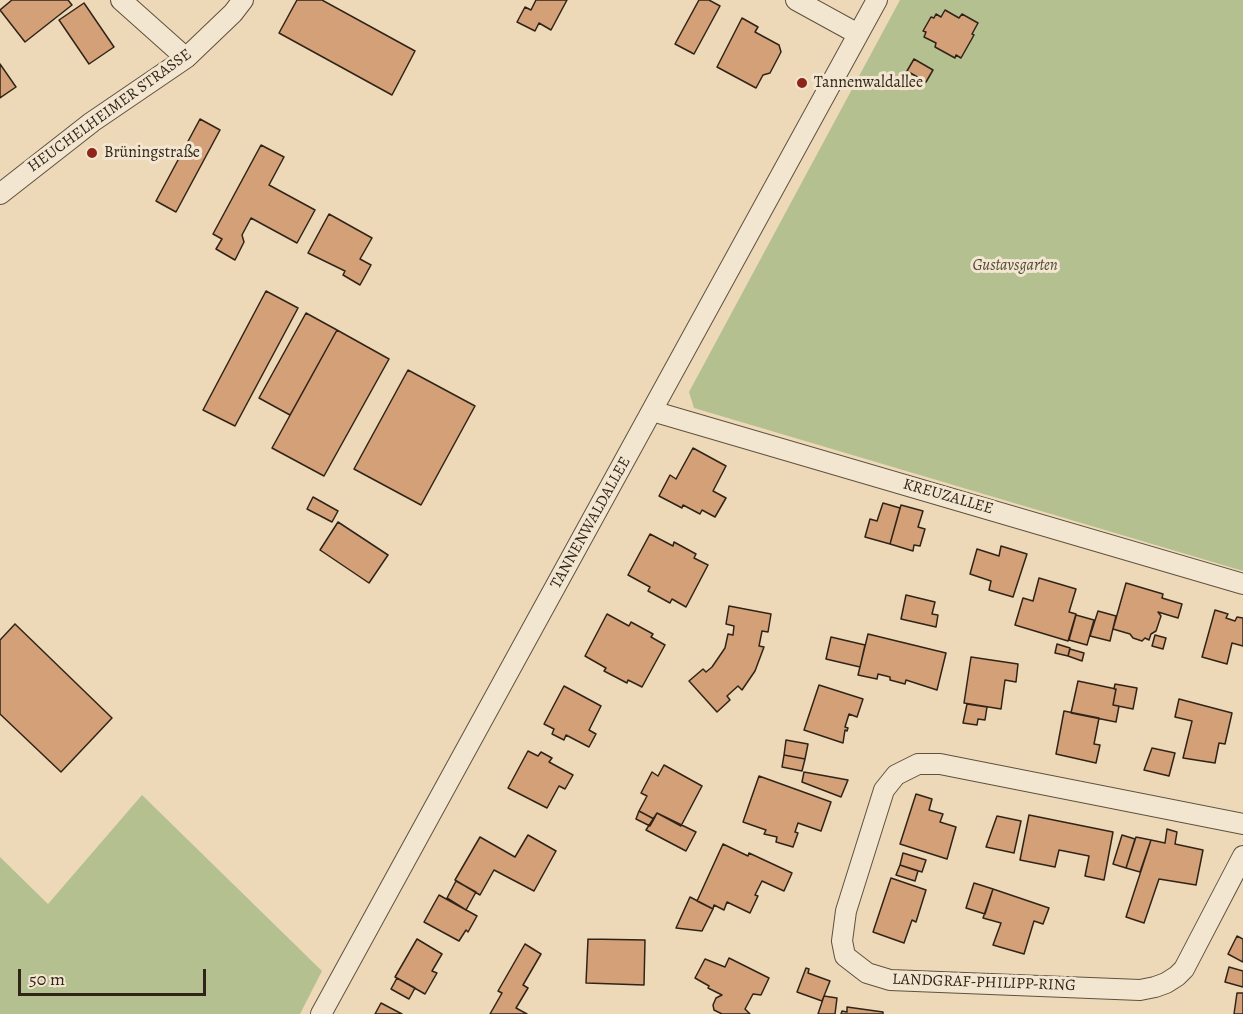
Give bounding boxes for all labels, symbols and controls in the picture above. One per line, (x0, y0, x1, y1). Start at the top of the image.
street label: HEUCHELHEIMER STRASSE (24, 45, 196, 177)
place label: Tannenwaldallee (814, 73, 923, 93)
marker: Tannenwaldallee (795, 76, 809, 90)
place label: Brüningstraße (104, 143, 200, 163)
marker: Brüningstraße (85, 146, 99, 160)
park label: Gustavsgarten (972, 256, 1058, 276)
street label: TANNENWALDALLEE (547, 454, 635, 592)
street label: KREUZALLEE (901, 475, 995, 519)
scale bar (21, 957, 208, 995)
text: 50 m (29, 967, 65, 991)
street label: LANDGRAF-PHILIPP-RING (892, 970, 1076, 996)

